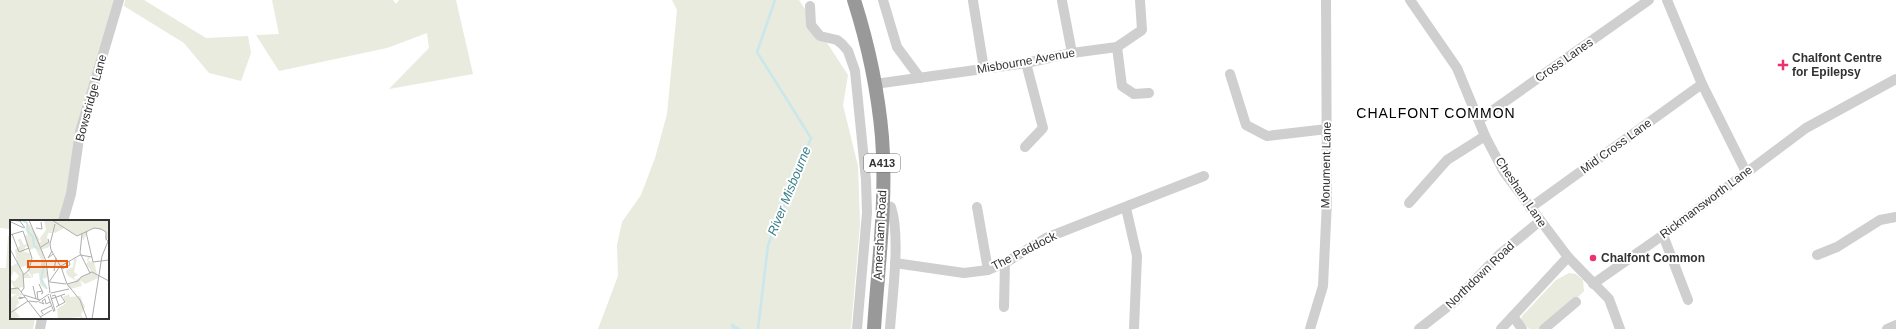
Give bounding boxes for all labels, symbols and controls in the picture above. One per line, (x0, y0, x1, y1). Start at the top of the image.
street label: Cross Lanes (1532, 35, 1596, 85)
street label: Misbourne Avenue (976, 45, 1076, 77)
place label: Chalfont Centre for Epilepsy (1792, 51, 1882, 79)
street label: Bowstridge Lane (73, 53, 109, 143)
marker: Chalfont Centre for Epilepsy (1777, 59, 1789, 71)
district label: CHALFONT COMMON (1356, 105, 1516, 121)
street label: Mid Cross Lane (1578, 115, 1654, 176)
street label: Monument Lane (1318, 121, 1334, 208)
water label: River Misbourne (764, 144, 814, 238)
road number: A413 (864, 154, 900, 172)
street label: Chesham Lane (1492, 154, 1550, 230)
street label: Rickmansworth Lane (1657, 163, 1755, 241)
street label: Amersham Road (871, 190, 889, 280)
inset map (10, 220, 109, 319)
street label: The Paddock (989, 228, 1060, 273)
street label: Northdown Road (1443, 239, 1517, 311)
place label: Chalfont Common (1601, 251, 1705, 265)
marker: Chalfont Common (1588, 253, 1598, 263)

